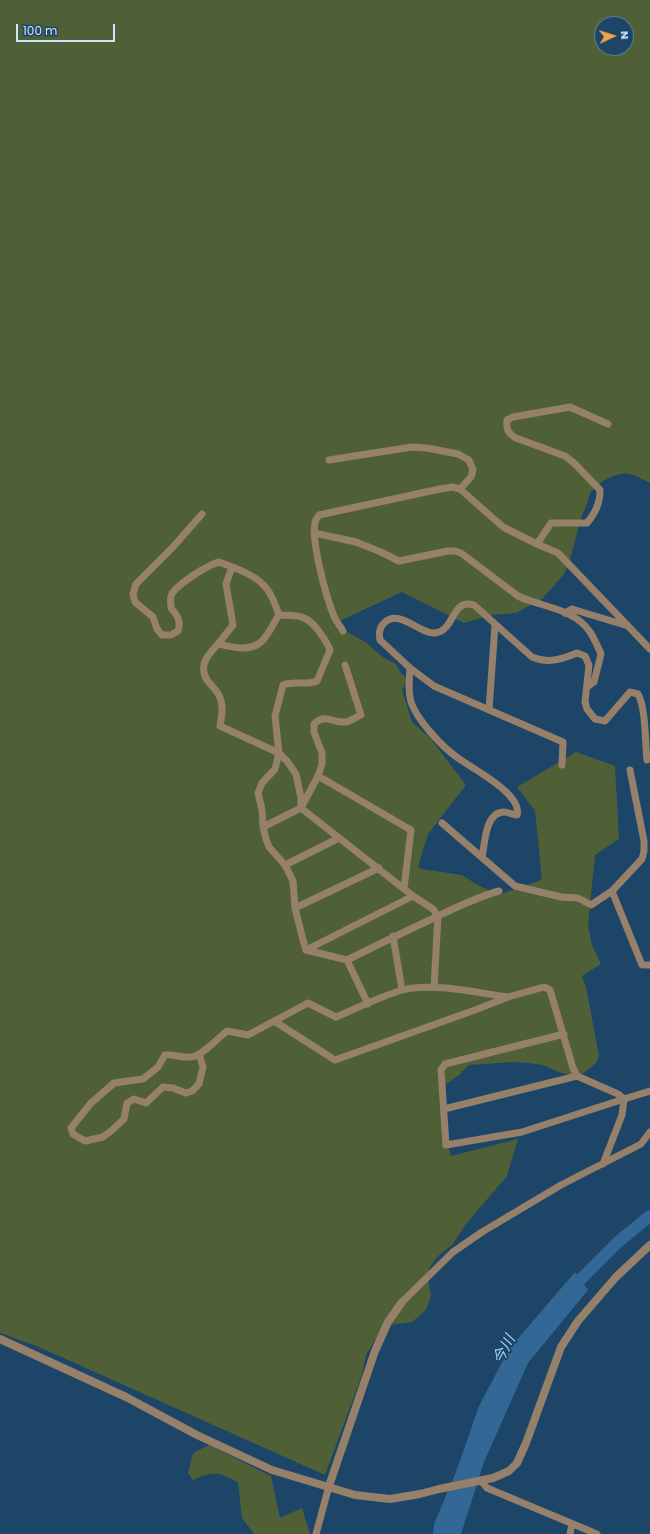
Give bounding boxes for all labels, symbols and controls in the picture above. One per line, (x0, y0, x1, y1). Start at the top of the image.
scale bar (18, 16, 117, 42)
north arrow (594, 16, 634, 56)
text: 100 m (23, 22, 57, 39)
text: N (617, 31, 633, 40)
water label: 今川 (490, 1333, 520, 1367)

